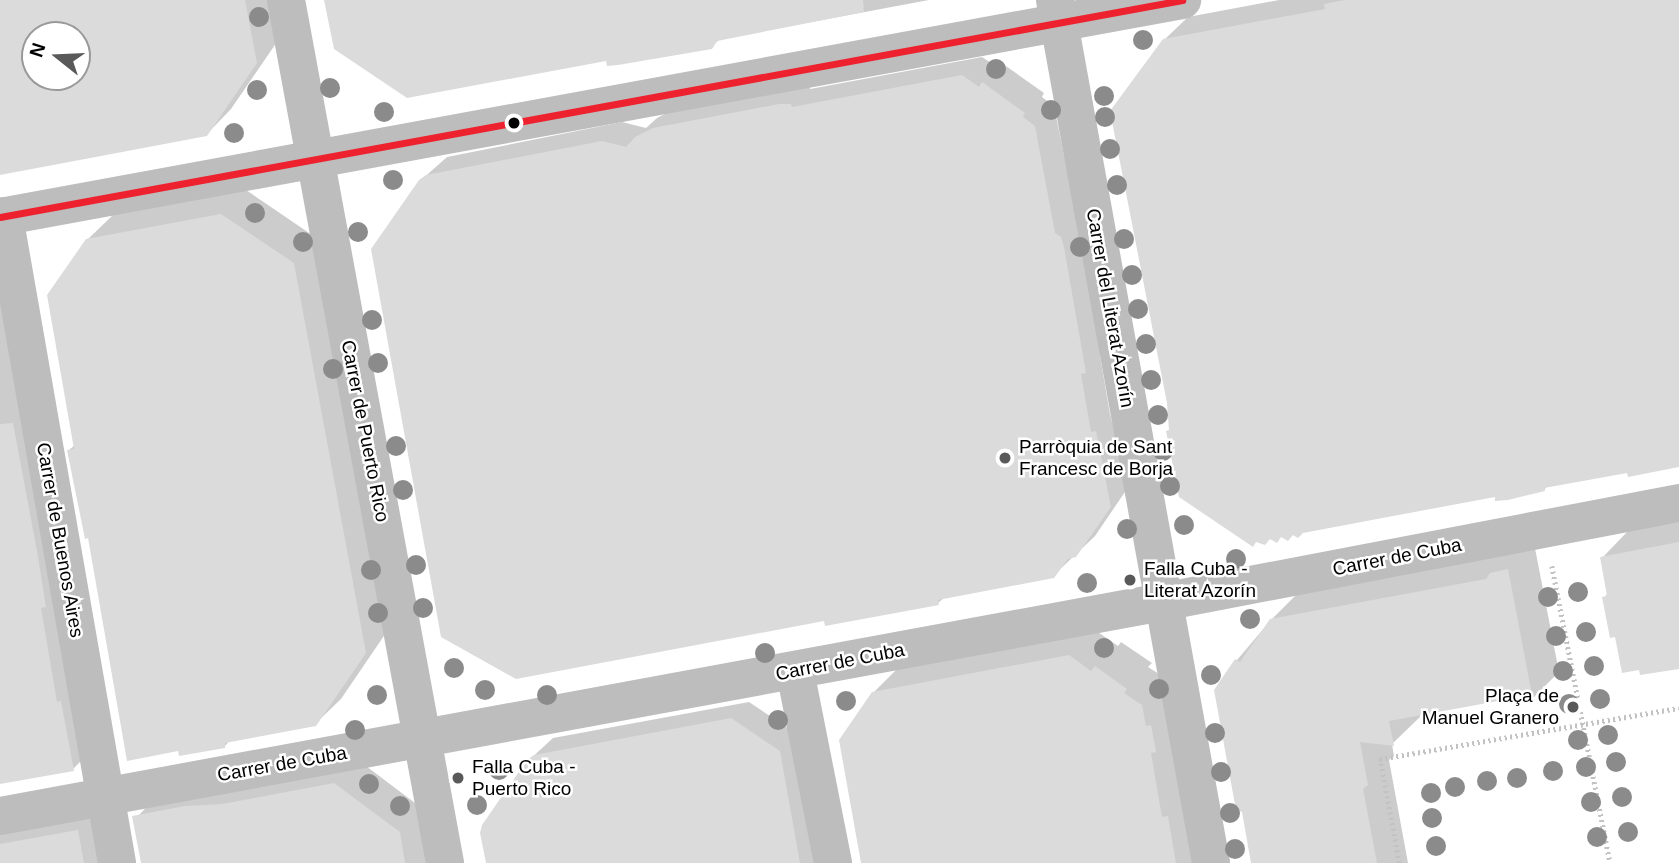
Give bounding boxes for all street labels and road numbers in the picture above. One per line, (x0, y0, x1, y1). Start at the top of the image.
street label: Carrer del Literat Azorín (1081, 206, 1139, 410)
street label: Carrer de Puerto Rico (336, 338, 394, 524)
street label: Carrer de Buenos Aires (32, 440, 88, 640)
street label: Carrer de Cuba (1331, 533, 1463, 581)
street label: Carrer de Cuba (774, 638, 906, 686)
street label: Carrer de Cuba (216, 741, 348, 787)

